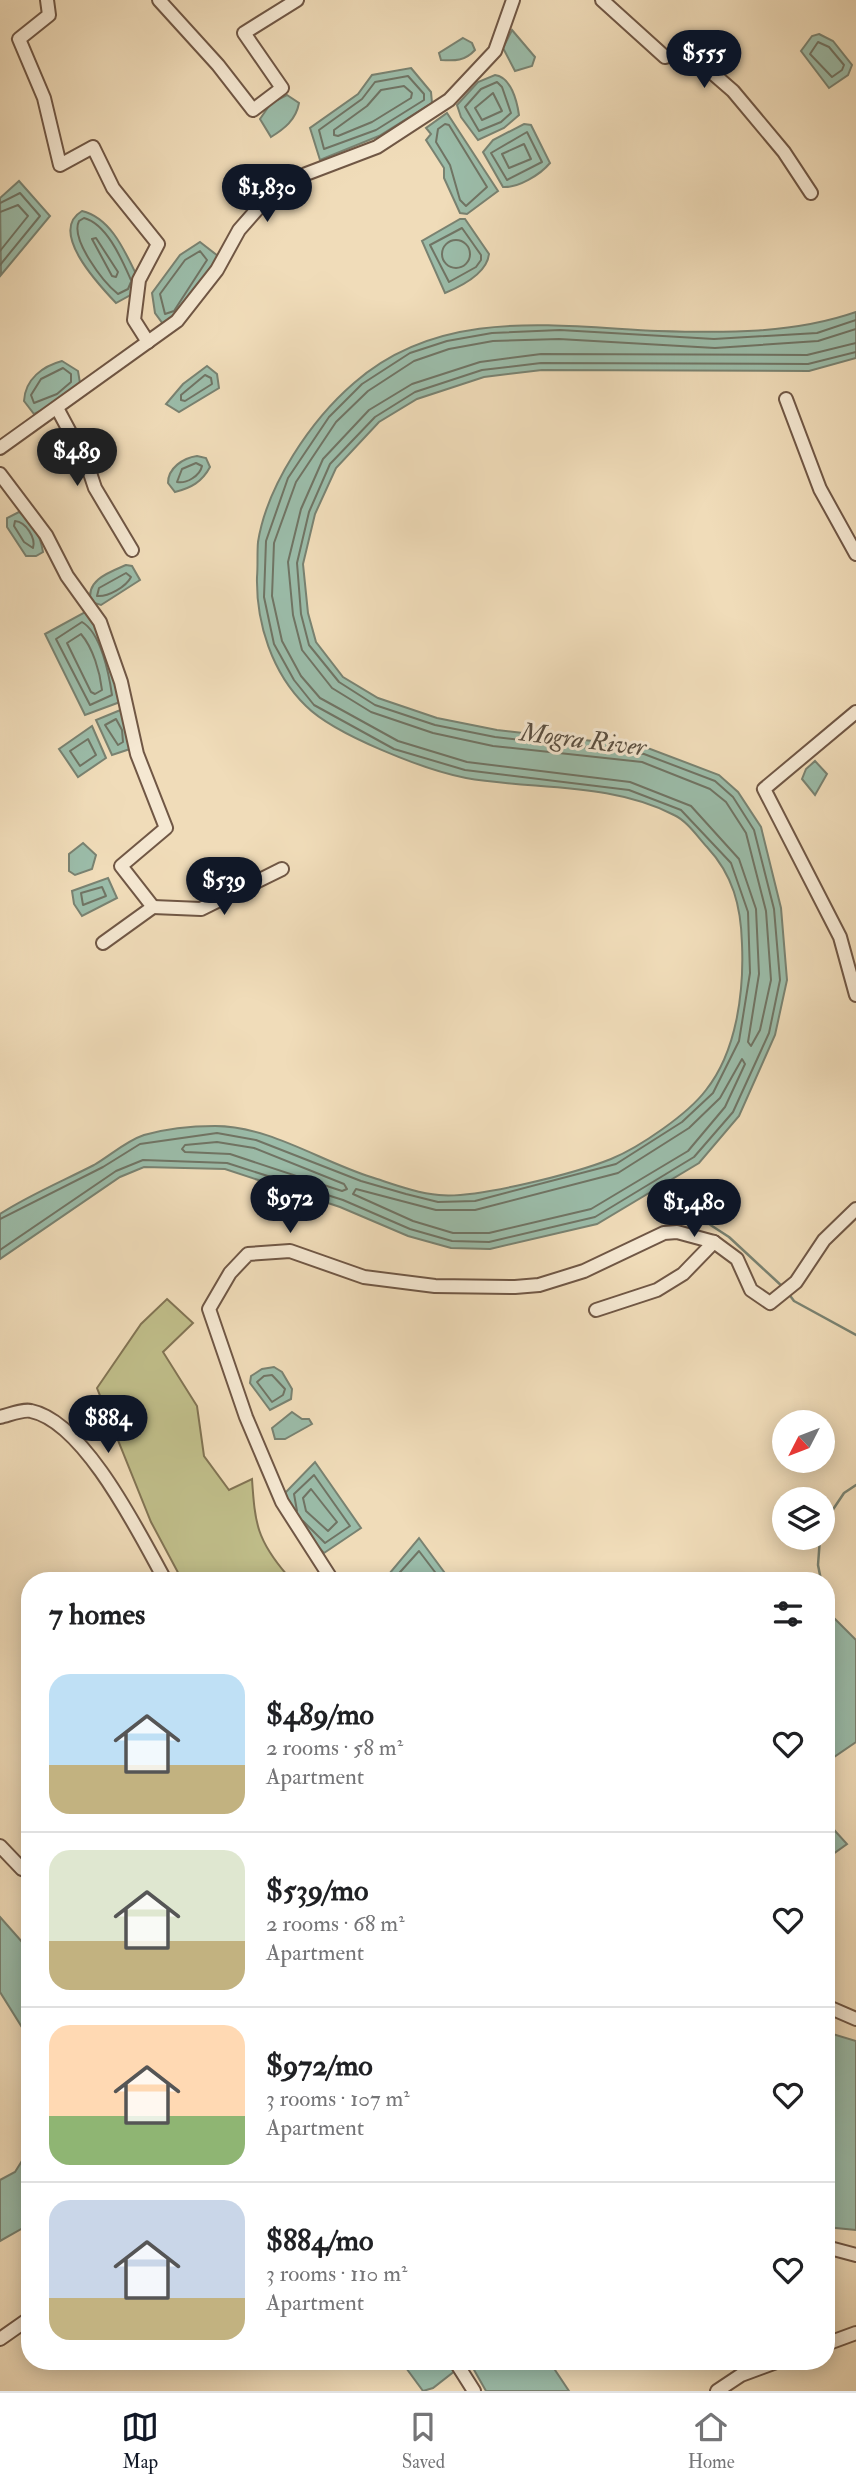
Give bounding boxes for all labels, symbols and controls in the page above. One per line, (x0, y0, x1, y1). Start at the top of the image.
pin: $555 (663, 31, 745, 90)
text: $555 (682, 38, 726, 67)
pin: $1,830 (210, 164, 324, 224)
text: $1,830 (238, 172, 296, 201)
pin: $489 (36, 428, 118, 488)
text: $489 (53, 436, 101, 465)
water label: Mogra River (516, 716, 649, 764)
pin: $539 (183, 858, 265, 917)
text: $539 (202, 865, 246, 894)
pin: $972 (249, 1176, 331, 1235)
pin: $1,480 (637, 1180, 751, 1239)
text: $972 (266, 1183, 314, 1212)
text: $1,480 (663, 1187, 725, 1216)
pin: $884 (67, 1396, 149, 1455)
text: $884 (84, 1403, 132, 1432)
north arrow (772, 1410, 835, 1474)
map controls (772, 1410, 835, 1550)
button: layers (772, 1487, 835, 1550)
icon: filters (769, 1595, 807, 1633)
text: 7 homes (49, 1596, 145, 1633)
text: $489/mo (266, 1696, 374, 1733)
icon: home (105, 1702, 189, 1786)
icon: heart (769, 1725, 807, 1763)
text: 2 rooms · 58 m² (266, 1733, 403, 1762)
text: Apartment (266, 1762, 364, 1791)
text: $539/mo (266, 1872, 368, 1909)
icon: home (105, 1878, 189, 1962)
icon: heart (769, 1901, 807, 1939)
text: 2 rooms · 68 m² (266, 1909, 405, 1938)
text: Apartment (266, 1938, 364, 1967)
text: $972/mo (266, 2047, 373, 2084)
icon: home (105, 2053, 189, 2137)
icon: heart (769, 2076, 807, 2114)
text: 3 rooms · 107 m² (266, 2084, 410, 2113)
text: Apartment (266, 2113, 364, 2142)
text: $884/mo (266, 2222, 373, 2259)
icon: home (105, 2228, 189, 2312)
icon: heart (769, 2251, 807, 2289)
text: 3 rooms · 110 m² (266, 2259, 407, 2288)
text: Apartment (266, 2288, 364, 2317)
tab: Map (121, 2408, 159, 2474)
tab: Saved (402, 2408, 445, 2474)
tab: Home (688, 2408, 735, 2474)

